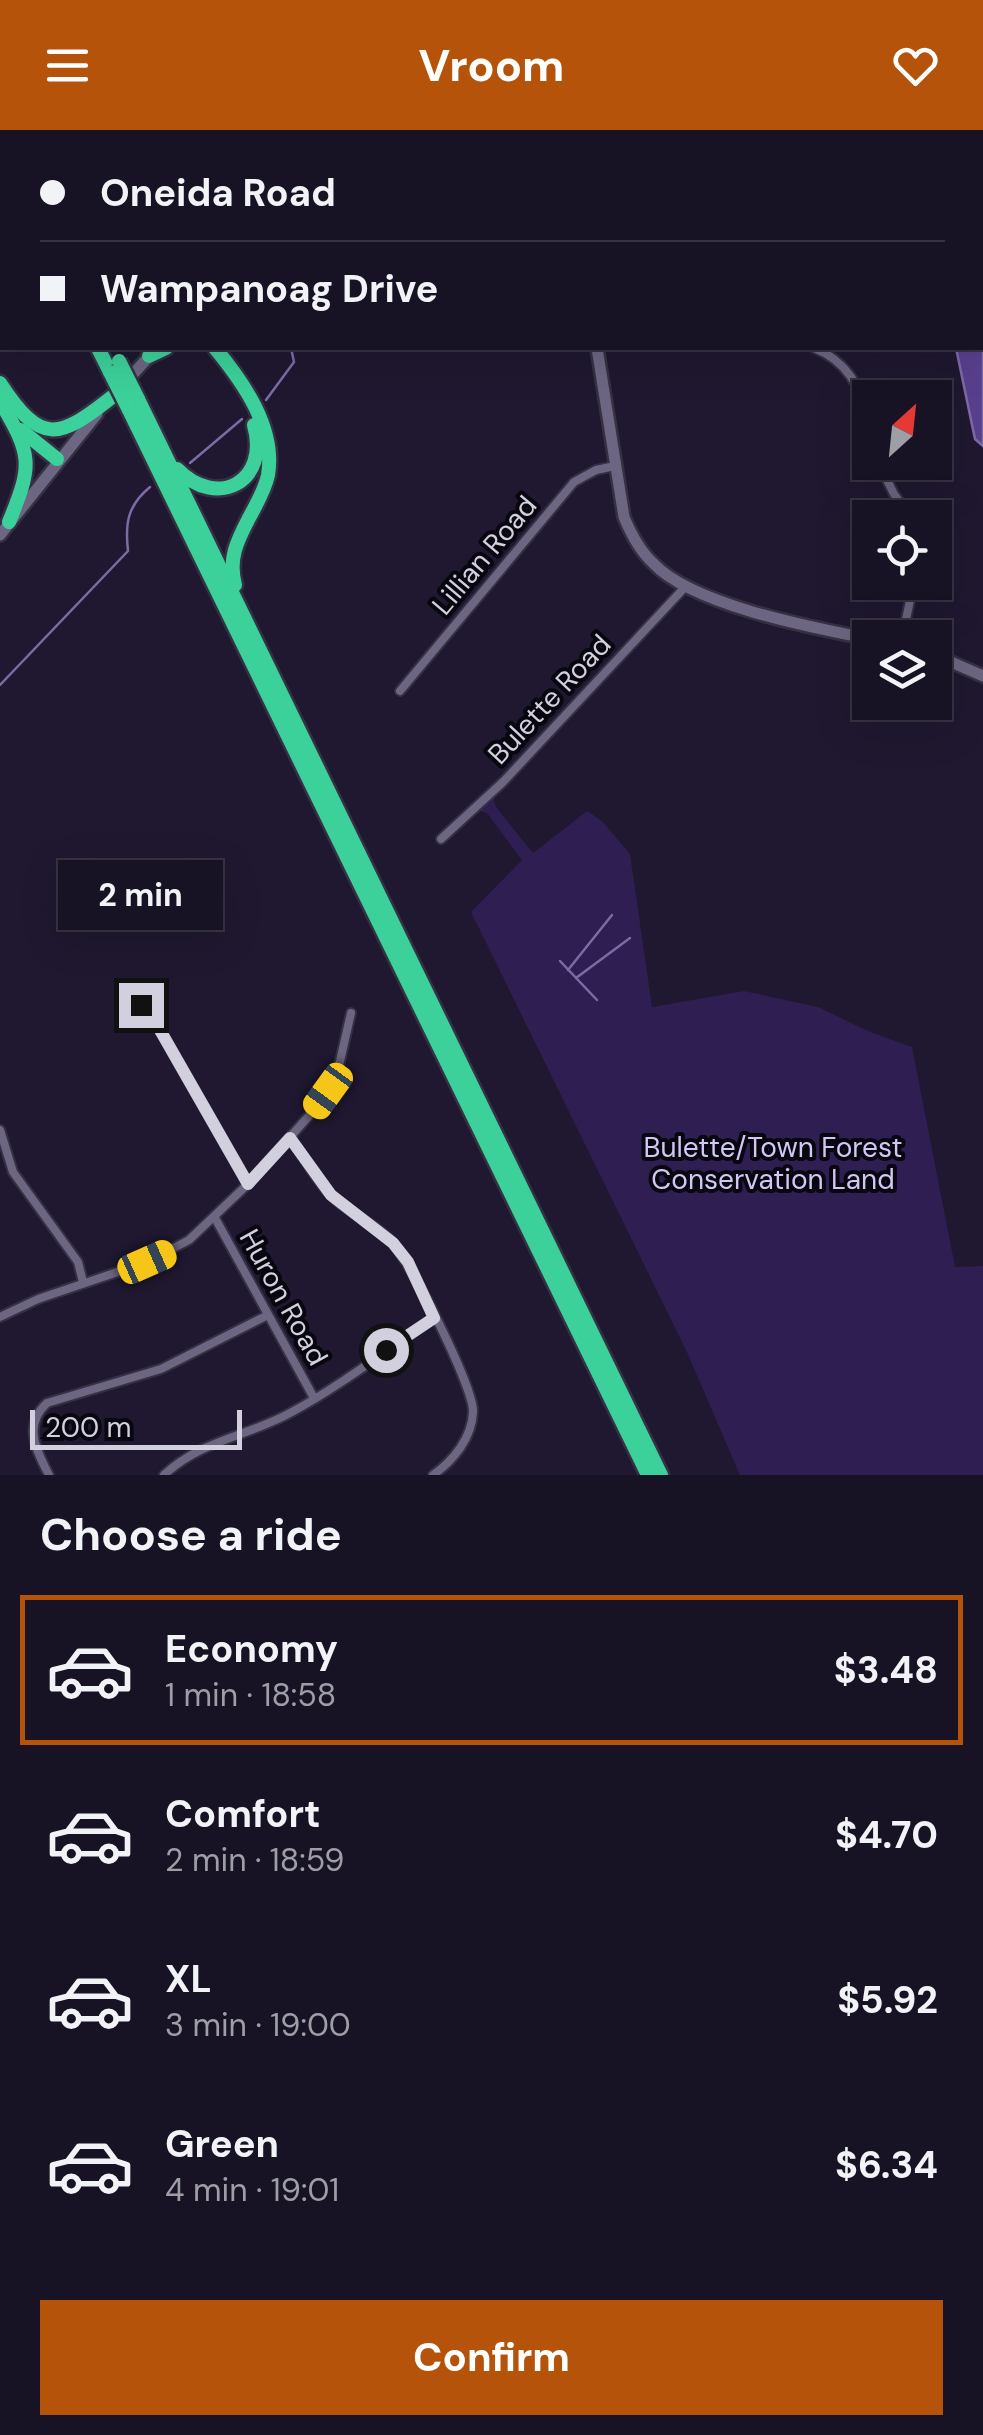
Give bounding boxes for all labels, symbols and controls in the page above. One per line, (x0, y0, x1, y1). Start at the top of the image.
text: Vroom (419, 36, 564, 95)
icon: menu (40, 38, 95, 93)
icon: heart (888, 38, 943, 93)
text: Oneida Road (100, 168, 336, 218)
text: Wampanoag Drive (100, 264, 438, 314)
north arrow (852, 380, 952, 480)
map controls (852, 380, 952, 720)
street label: Lillian Road (424, 488, 545, 623)
button: locate (852, 500, 952, 600)
button: layers (852, 620, 952, 720)
street label: Bulette Road (480, 626, 619, 772)
callout: 2 min (58, 860, 224, 930)
text: 2 min (98, 874, 183, 916)
route end (119, 983, 164, 1028)
car (298, 1058, 358, 1124)
park label: Bulette/Town Forest Conservation Land (644, 1129, 902, 1198)
street label: Huron Road (231, 1223, 336, 1372)
car (113, 1236, 181, 1288)
route start (364, 1328, 409, 1373)
scale bar (30, 1405, 242, 1450)
text: 200 m (45, 1409, 132, 1446)
text: Choose a ride (40, 1505, 342, 1564)
text: Economy (165, 1624, 338, 1674)
icon: car (45, 1625, 135, 1715)
text: $3.48 (834, 1645, 938, 1695)
text: 1 min · 18:58 (165, 1674, 336, 1716)
text: Comfort (165, 1789, 321, 1839)
icon: car (45, 1790, 135, 1880)
text: $4.70 (835, 1810, 938, 1860)
text: 2 min · 18:59 (165, 1839, 344, 1881)
text: XL (165, 1954, 212, 2004)
icon: car (45, 1955, 135, 2045)
text: $5.92 (837, 1975, 938, 2025)
text: 3 min · 19:00 (165, 2004, 351, 2046)
text: Green (165, 2119, 279, 2169)
icon: car (45, 2120, 135, 2210)
text: $6.34 (835, 2140, 938, 2190)
text: 4 min · 19:01 (165, 2169, 339, 2211)
button: Confirm (40, 2300, 943, 2415)

